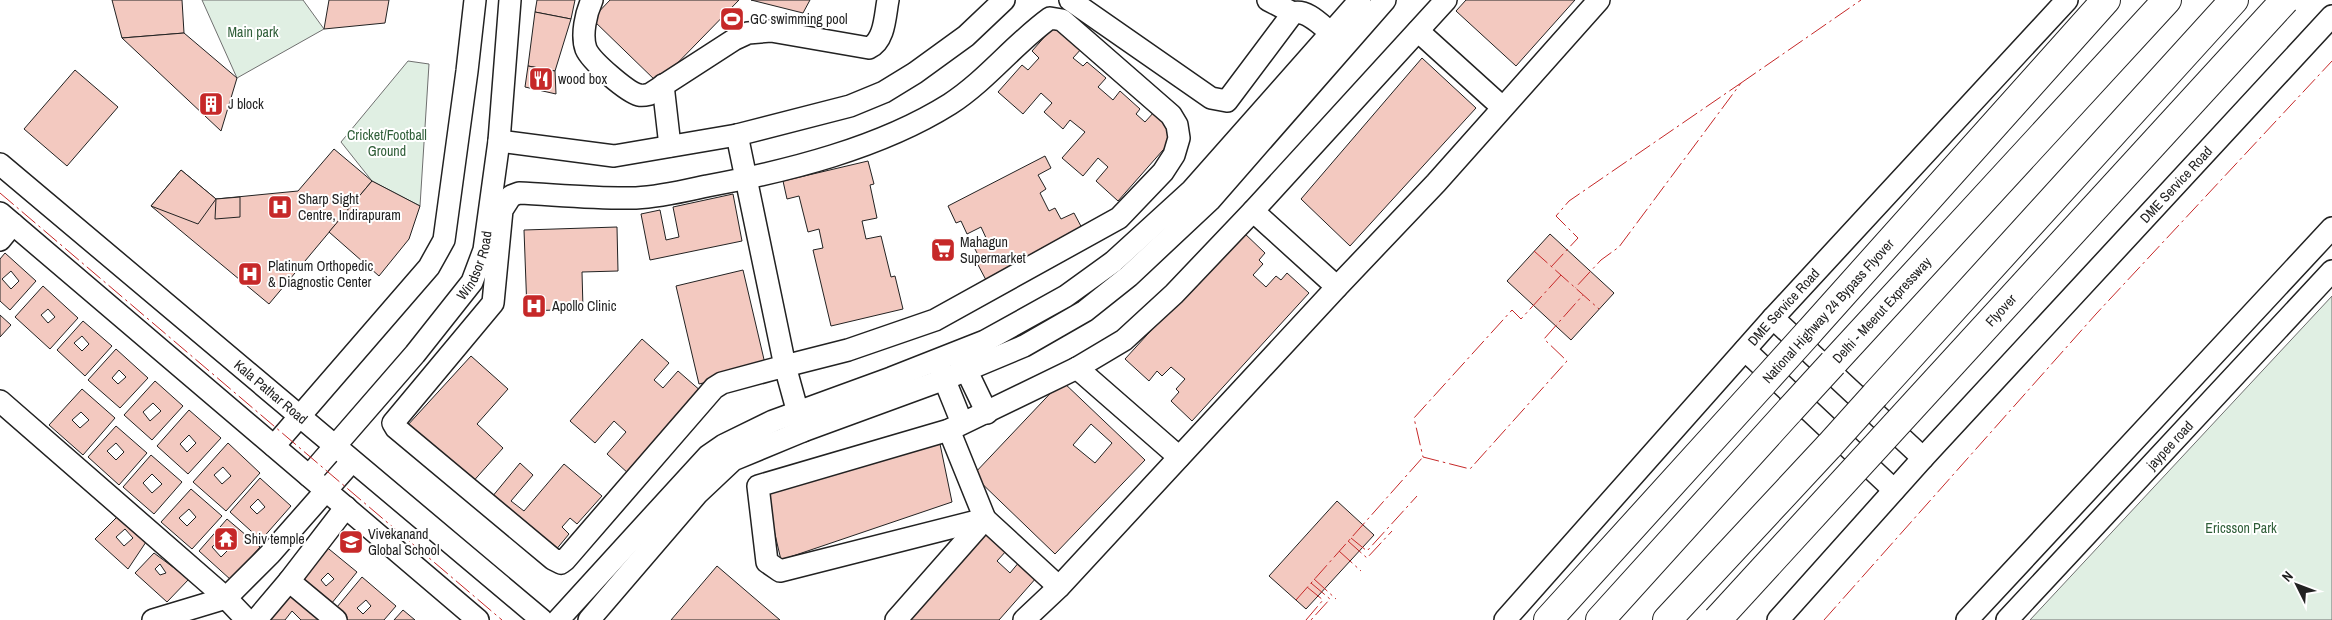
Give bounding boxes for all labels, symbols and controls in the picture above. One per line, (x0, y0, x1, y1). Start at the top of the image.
sports icon: GC swimming pool (719, 6, 745, 32)
place label: GC swimming pool (750, 10, 848, 28)
park label: Main park (227, 23, 279, 41)
restaurant icon: wood box (528, 66, 554, 92)
place label: wood box (558, 70, 607, 88)
building icon: J block (198, 91, 224, 117)
place label: J block (228, 95, 264, 113)
park label: Cricket/Football Ground (347, 126, 427, 160)
street label: DME Service Road (2136, 142, 2216, 227)
place label: Sharp Sight Centre, Indirapuram (298, 190, 401, 224)
hospital icon: Sharp Sight Centre, Indirapuram (267, 194, 293, 220)
street label: Windsor Road (452, 230, 496, 303)
place label: Mahagun Supermarket (960, 233, 1026, 267)
street label: National Highway 24 Bypass Flyover (1758, 235, 1898, 387)
supermarket icon: Mahagun Supermarket (930, 237, 956, 263)
street label: Delhi - Meerut Expressway (1828, 253, 1935, 367)
place label: Platinum Orthopedic & Diagnostic Center (268, 257, 374, 291)
hospital icon: Platinum Orthopedic & Diagnostic Center (237, 261, 263, 287)
street label: DME Service Road (1744, 265, 1823, 349)
street label: Flyover (1981, 290, 2020, 330)
hospital icon: Apollo Clinic (521, 293, 547, 319)
place label: Apollo Clinic (551, 297, 617, 315)
street label: Kala Pathar Road (230, 356, 311, 428)
street label: jaypee road (2142, 417, 2197, 474)
park label: Ericsson Park (2205, 519, 2277, 537)
place label: Vivekanand Global School (368, 525, 439, 559)
temple icon: Shiv temple (213, 526, 239, 552)
school or university icon: Vivekanand Global School (338, 529, 364, 555)
place label: Shiv temple (244, 530, 305, 548)
north arrow (2272, 560, 2322, 610)
text: N (2278, 567, 2297, 585)

